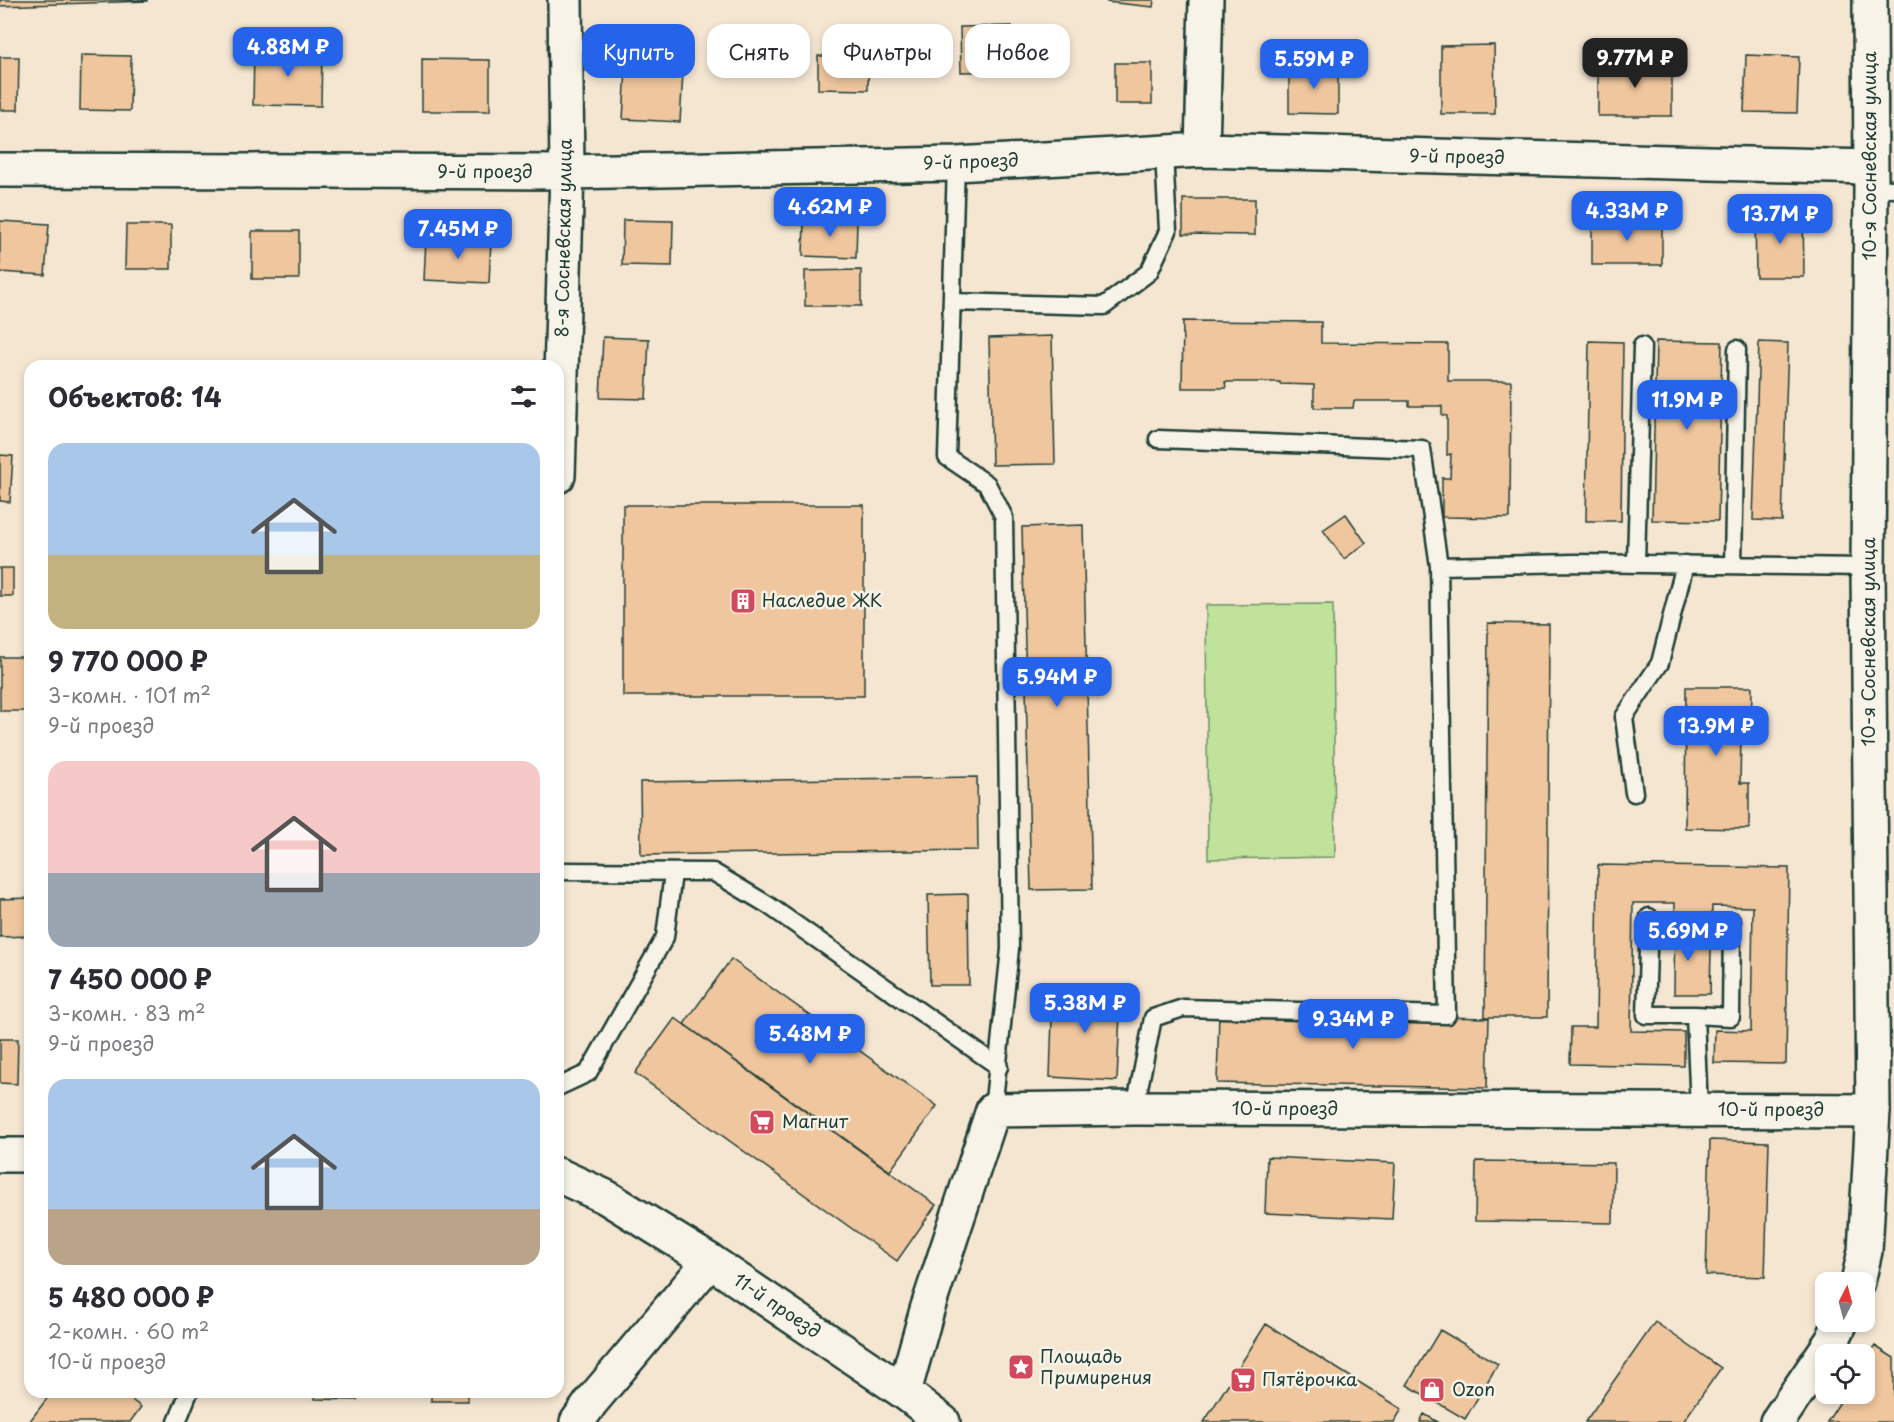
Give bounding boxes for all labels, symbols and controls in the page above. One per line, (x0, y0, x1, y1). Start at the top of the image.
chip: Купить (582, 24, 695, 78)
chip: Снять (707, 24, 810, 78)
chip: Фильтры (822, 24, 953, 78)
chip: Новое (965, 24, 1070, 78)
pin: 4.88M ₽ (233, 27, 343, 78)
text: 4.88M ₽ (247, 31, 329, 61)
pin: 9.77M ₽ (1580, 38, 1690, 89)
pin: 5.59M ₽ (1259, 39, 1369, 90)
text: 9.77M ₽ (1597, 42, 1673, 72)
text: 5.59M ₽ (1274, 43, 1354, 73)
street label: 10-я Сосневская улица (1855, 51, 1882, 261)
street label: 8-я Сосневская улица (547, 138, 578, 338)
street label: 9-й проезд (1409, 141, 1505, 170)
street label: 9-й проезд (923, 145, 1019, 176)
street label: 9-й проезд (437, 157, 533, 184)
pin: 4.62M ₽ (775, 187, 885, 238)
text: 4.62M ₽ (788, 191, 872, 221)
pin: 4.33M ₽ (1572, 191, 1682, 242)
pin: 13.7M ₽ (1725, 194, 1835, 245)
text: 4.33M ₽ (1586, 195, 1668, 225)
text: 13.7M ₽ (1742, 198, 1819, 228)
pin: 7.45M ₽ (403, 209, 513, 260)
text: 7.45M ₽ (418, 213, 498, 243)
text: Объектов: 14 (48, 377, 222, 416)
icon: filters (507, 380, 540, 413)
pin: 11.9M ₽ (1632, 380, 1742, 431)
text: 11.9M ₽ (1651, 384, 1723, 414)
icon: home (240, 482, 348, 590)
street label: 10-я Сосневская улица (1854, 537, 1881, 747)
building icon: Наследие ЖК (728, 586, 758, 616)
place label: Наследие ЖК (762, 586, 882, 613)
text: 9 770 000 ₽ (48, 641, 208, 680)
pin: 5.94M ₽ (1002, 657, 1112, 708)
text: 5.94M ₽ (1017, 661, 1097, 691)
text: 3-комн. · 101 m² (48, 680, 211, 710)
pin: 13.9M ₽ (1661, 706, 1771, 757)
text: 9-й проезд (48, 710, 154, 740)
text: 13.9M ₽ (1678, 710, 1754, 740)
icon: home (240, 800, 348, 908)
pin: 5.69M ₽ (1633, 911, 1743, 962)
text: 5.69M ₽ (1648, 915, 1728, 945)
text: 7 450 000 ₽ (48, 959, 212, 998)
pin: 5.38M ₽ (1030, 983, 1140, 1034)
text: 5.38M ₽ (1044, 987, 1126, 1017)
text: 3-комн. · 83 m² (48, 998, 206, 1028)
pin: 9.34M ₽ (1298, 999, 1408, 1050)
text: 9.34M ₽ (1312, 1003, 1394, 1033)
pin: 5.48M ₽ (755, 1014, 865, 1065)
text: 5.48M ₽ (769, 1018, 851, 1048)
text: 9-й проезд (48, 1028, 154, 1058)
street label: 10-й проезд (1232, 1094, 1338, 1121)
street label: 10-й проезд (1718, 1095, 1824, 1122)
supermarket icon: Магнит (747, 1107, 777, 1137)
place label: Магнит (782, 1107, 849, 1134)
icon: home (240, 1118, 348, 1226)
street label: 11-й проезд (729, 1266, 827, 1344)
north arrow (1815, 1272, 1875, 1332)
map controls (1815, 1272, 1875, 1404)
text: 5 480 000 ₽ (48, 1277, 214, 1316)
text: 2-комн. · 60 m² (48, 1316, 209, 1346)
place label: Площадь Примирения (1040, 1342, 1152, 1390)
button: locate (1815, 1344, 1875, 1404)
text: 10-й проезд (48, 1346, 166, 1376)
place icon: Площадь Примирения (1006, 1352, 1036, 1382)
supermarket icon: Пятёрочка (1228, 1365, 1258, 1395)
place label: Пятёрочка (1262, 1365, 1358, 1392)
shop icon: Ozon (1417, 1375, 1447, 1405)
place label: Ozon (1452, 1375, 1495, 1402)

